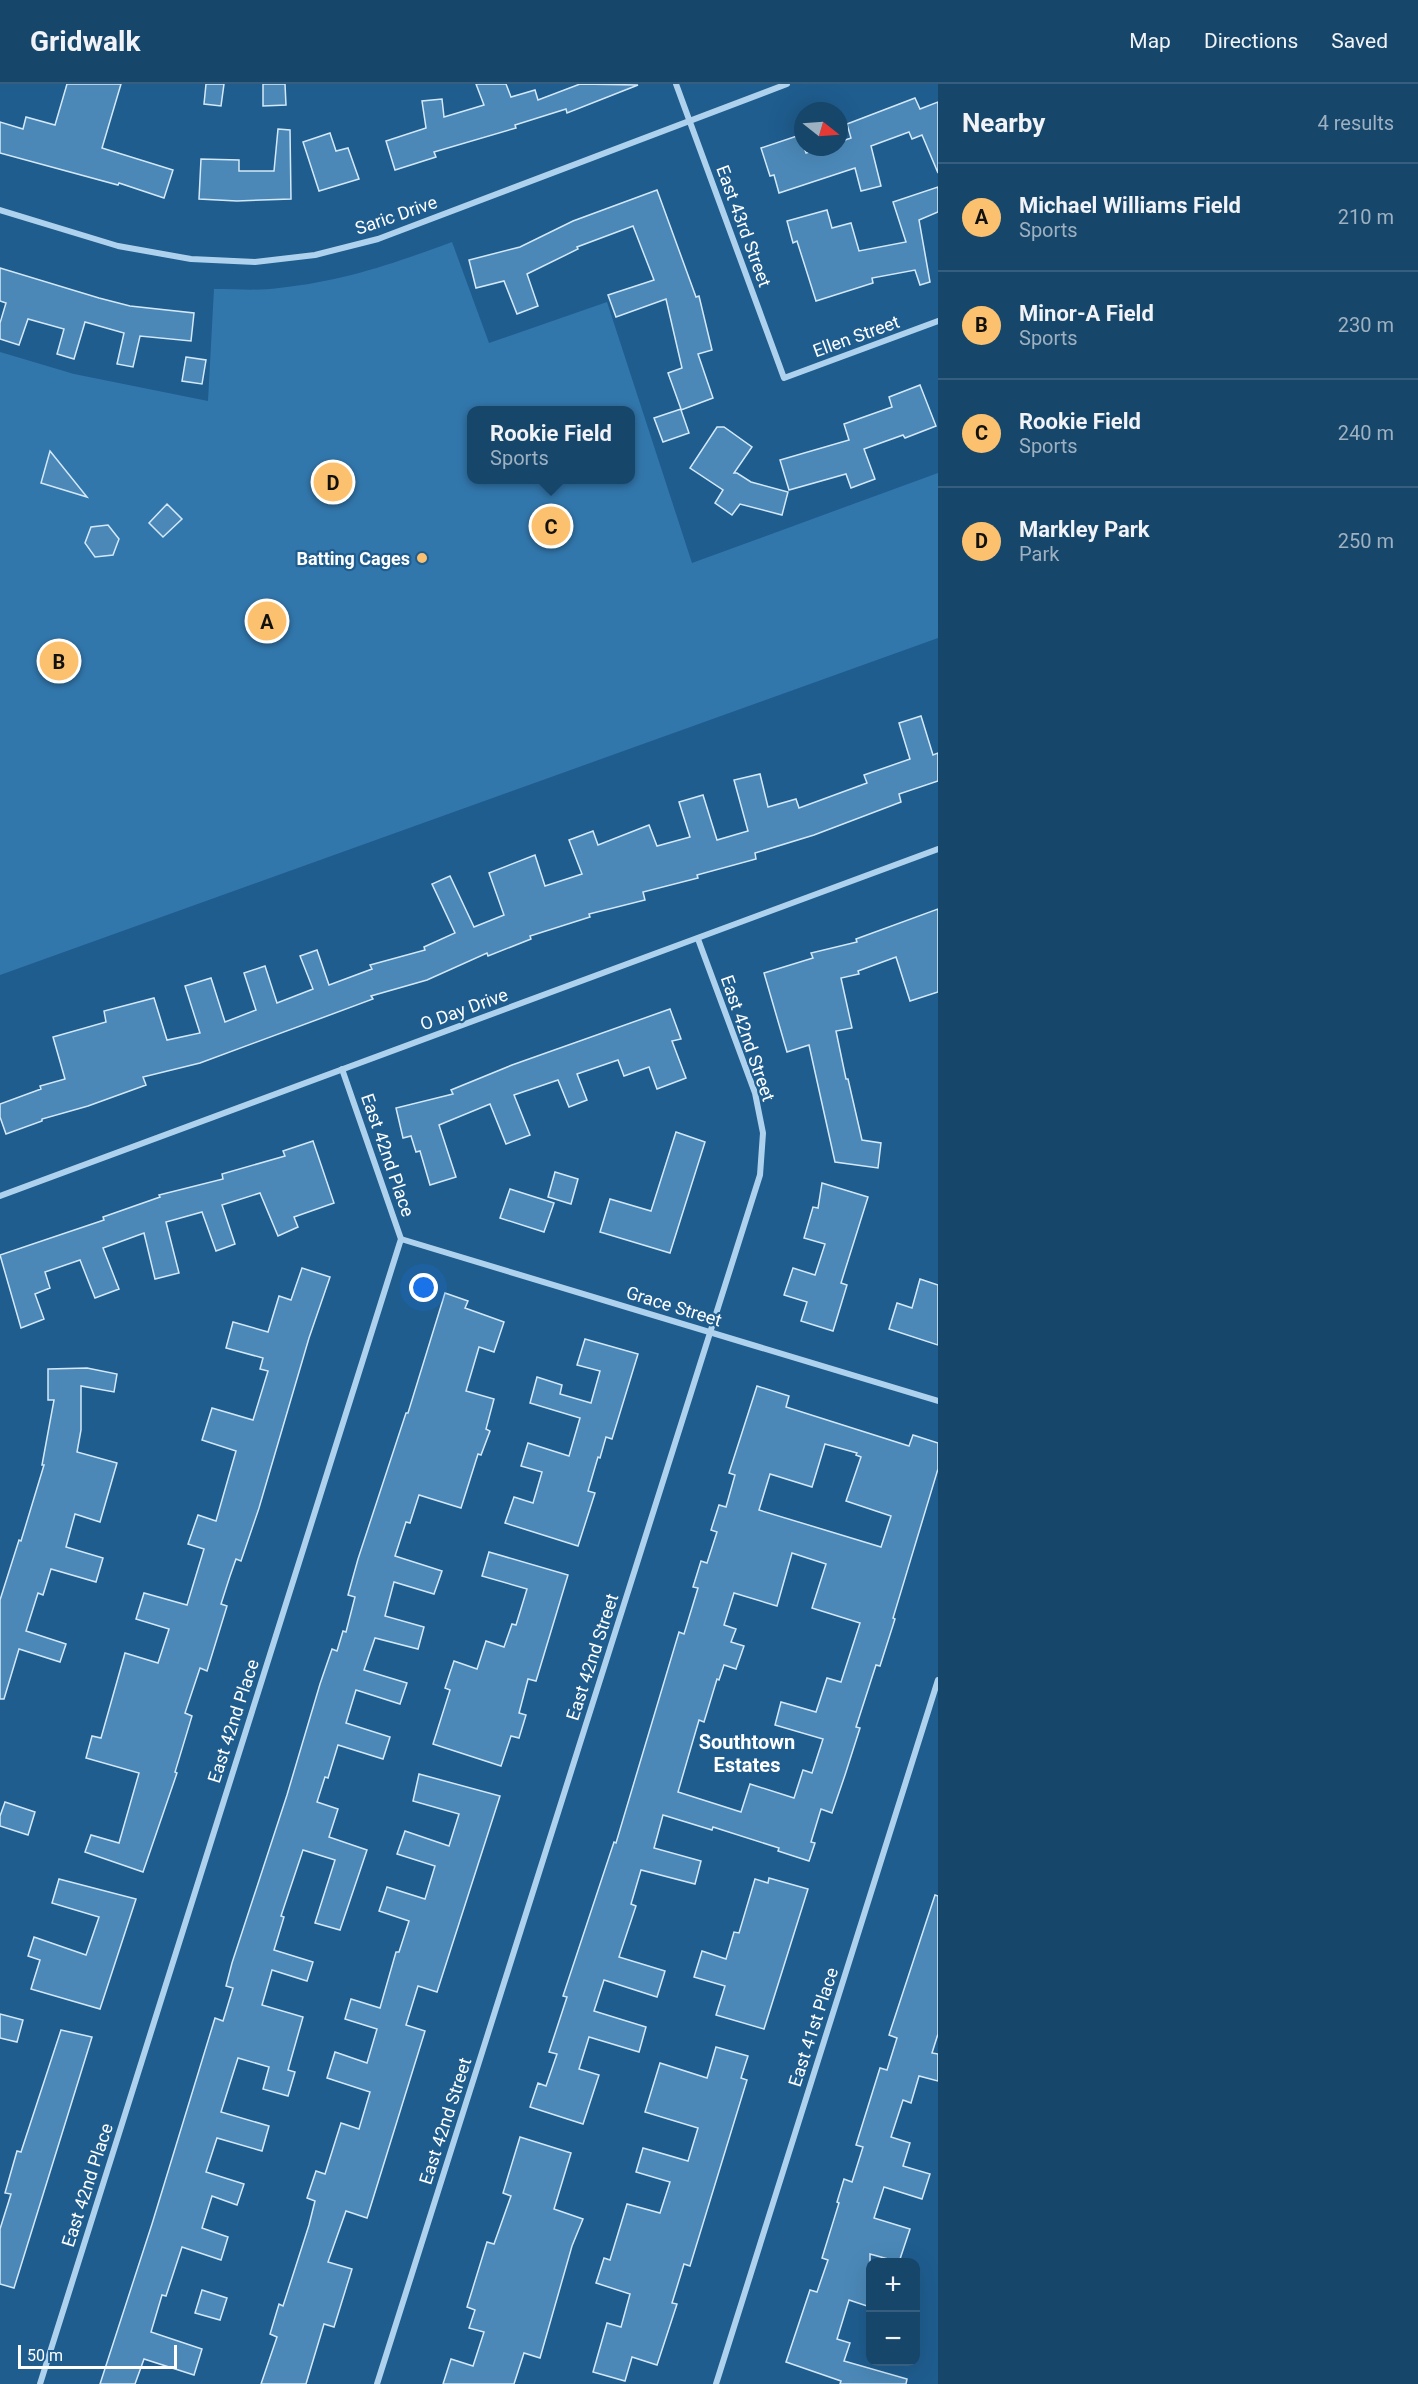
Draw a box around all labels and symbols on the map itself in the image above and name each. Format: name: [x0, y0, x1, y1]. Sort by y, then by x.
north arrow: [794, 102, 848, 156]
street label: East 43rd Street: [712, 162, 776, 290]
street label: Saric Drive: [352, 191, 440, 239]
street label: Ellen Street: [810, 311, 902, 361]
pin: D: [314, 460, 352, 504]
pin: C: [532, 504, 570, 548]
place label: Batting Cages: [296, 548, 410, 569]
marker: Batting Cages: [415, 551, 429, 565]
pin: A: [248, 598, 286, 644]
pin: B: [40, 638, 78, 684]
street label: East 42nd Street: [717, 972, 779, 1104]
street label: O Day Drive: [417, 983, 511, 1035]
street label: East 42nd Place: [357, 1091, 419, 1219]
your location: [409, 1273, 438, 1302]
street label: Grace Street: [624, 1282, 724, 1331]
street label: East 42nd Street: [562, 1591, 622, 1723]
street label: East 42nd Place: [203, 1656, 263, 1786]
district label: Southtown Estates: [699, 1730, 795, 1777]
street label: East 41st Place: [784, 1965, 842, 2089]
street label: East 42nd Street: [415, 2055, 475, 2187]
street label: East 42nd Place: [57, 2120, 117, 2250]
scale bar: [18, 2342, 177, 2370]

